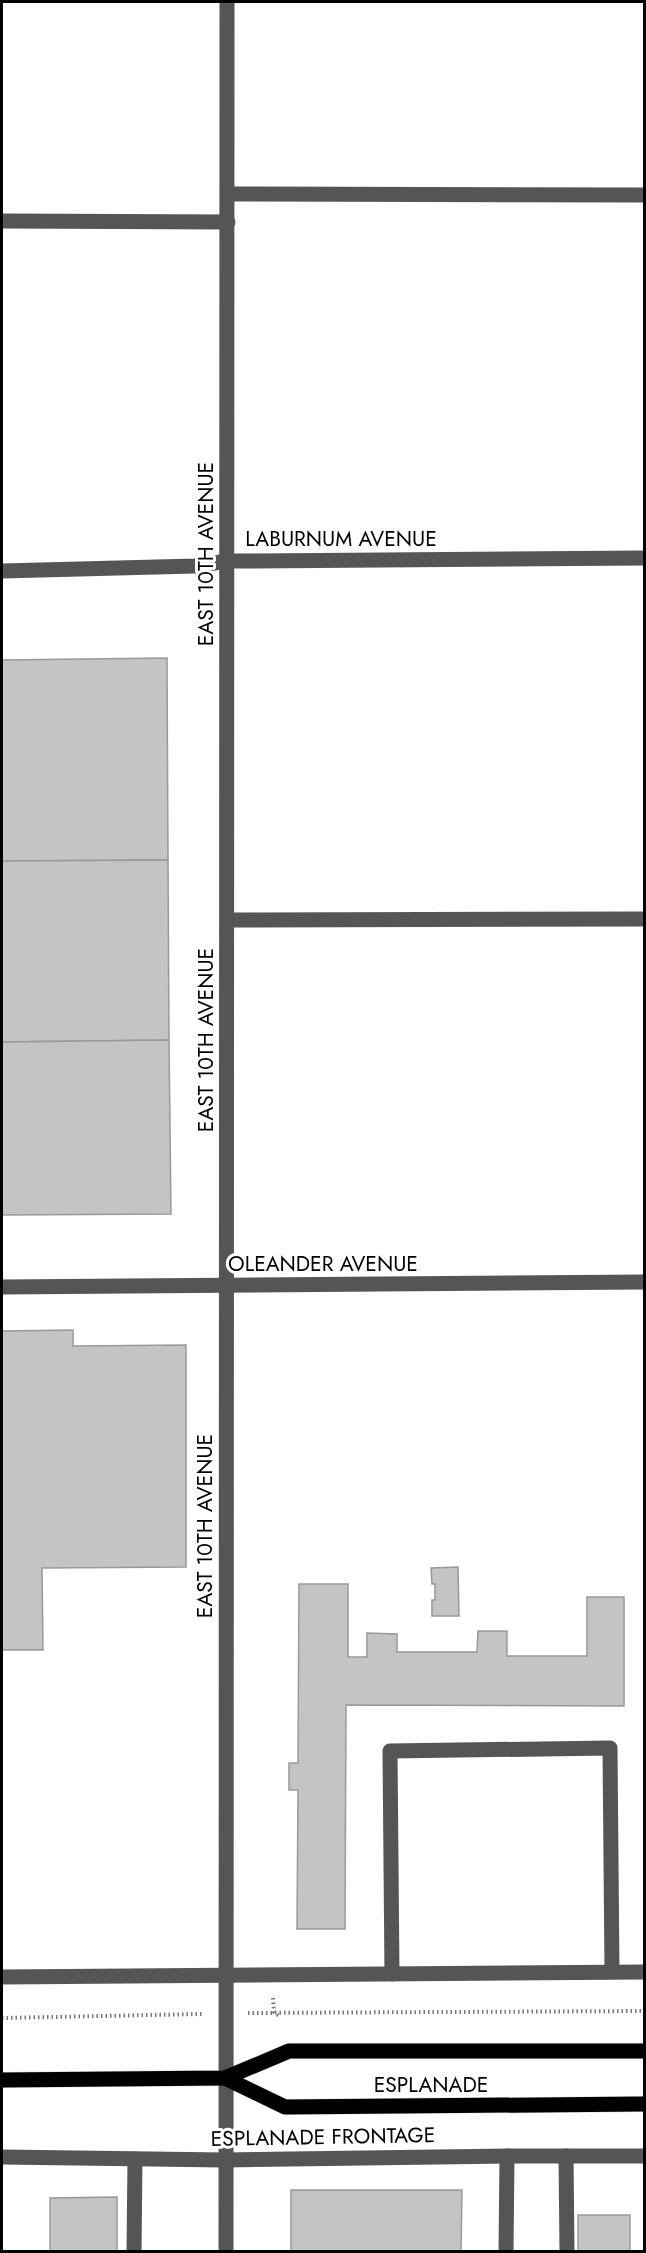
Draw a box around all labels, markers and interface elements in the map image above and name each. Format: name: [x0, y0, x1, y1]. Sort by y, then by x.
street label: EAST 10TH AVENUE: [191, 462, 221, 646]
street label: LABURNUM AVENUE: [245, 524, 437, 554]
street label: EAST 10TH AVENUE: [191, 948, 221, 1132]
street label: OLEANDER AVENUE: [228, 1249, 418, 1279]
street label: EAST 10TH AVENUE: [190, 1434, 220, 1618]
street label: ESPLANADE: [374, 2070, 488, 2100]
street label: ESPLANADE FRONTAGE: [210, 2120, 436, 2154]

